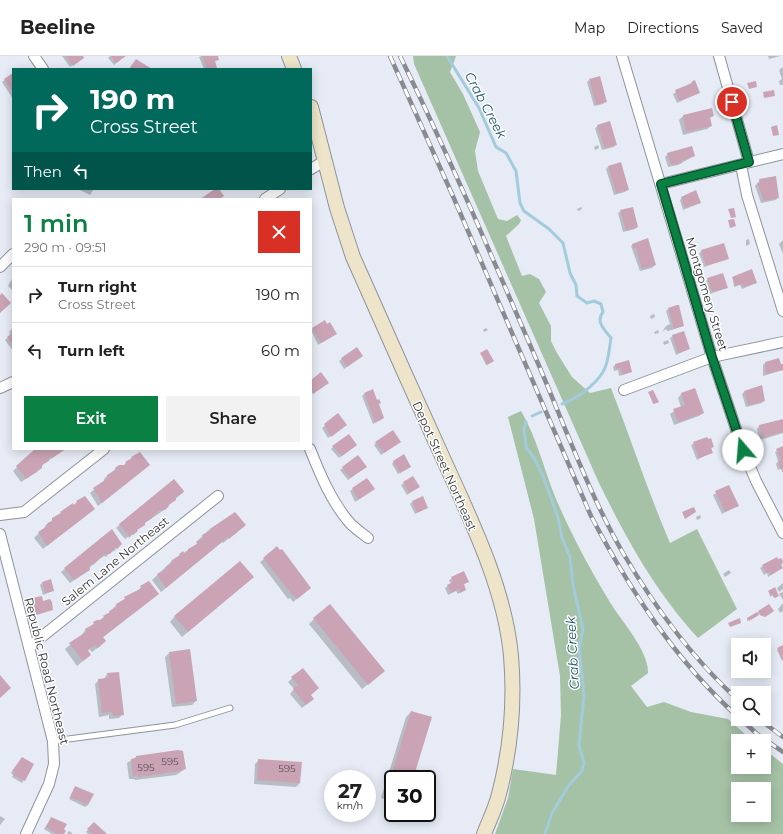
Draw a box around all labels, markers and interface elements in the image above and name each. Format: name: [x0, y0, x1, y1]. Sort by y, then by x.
text: Beeline: [20, 16, 95, 39]
text: Map: [574, 19, 605, 37]
text: Directions: [627, 19, 699, 37]
text: Saved: [721, 19, 763, 37]
water label: Crab Creek: [462, 69, 511, 142]
text: 190 m: [90, 82, 175, 116]
icon: right: [24, 84, 76, 136]
pin: [715, 85, 749, 119]
icon: arrive: [721, 91, 743, 113]
text: Cross Street: [90, 116, 198, 138]
icon: left: [70, 160, 92, 182]
text: Then: [24, 162, 62, 181]
text: 1 min: [24, 209, 88, 238]
button: close: [258, 211, 300, 253]
street label: Montgomery Street: [683, 235, 731, 353]
text: 290 m · 09:51: [24, 239, 107, 255]
text: Turn right: [58, 277, 137, 296]
icon: right: [24, 284, 46, 306]
text: 190 m: [256, 285, 300, 304]
text: Cross Street: [58, 296, 136, 312]
icon: left: [24, 340, 46, 362]
text: Turn left: [58, 341, 125, 360]
text: 60 m: [261, 341, 300, 360]
button: Exit: [24, 396, 158, 442]
button: Share: [166, 396, 300, 442]
street label: Depot Street Northeast: [410, 399, 480, 533]
position arrow: [722, 429, 764, 471]
street label: Salem Lane Northeast: [58, 513, 172, 609]
street label: Republic Road Northeast: [21, 596, 73, 746]
water label: Crab Creek: [562, 615, 582, 690]
map controls: [731, 638, 771, 822]
button: sound: [731, 638, 771, 678]
button: search: [731, 686, 771, 726]
button: +: [731, 734, 771, 774]
house number: 595: [161, 755, 179, 768]
house number: 595: [137, 761, 155, 774]
house number: 595: [278, 762, 296, 775]
speed limit sign: 30: [384, 770, 436, 822]
text: 27: [338, 779, 362, 803]
button: −: [731, 782, 771, 822]
text: km/h: [337, 799, 363, 812]

